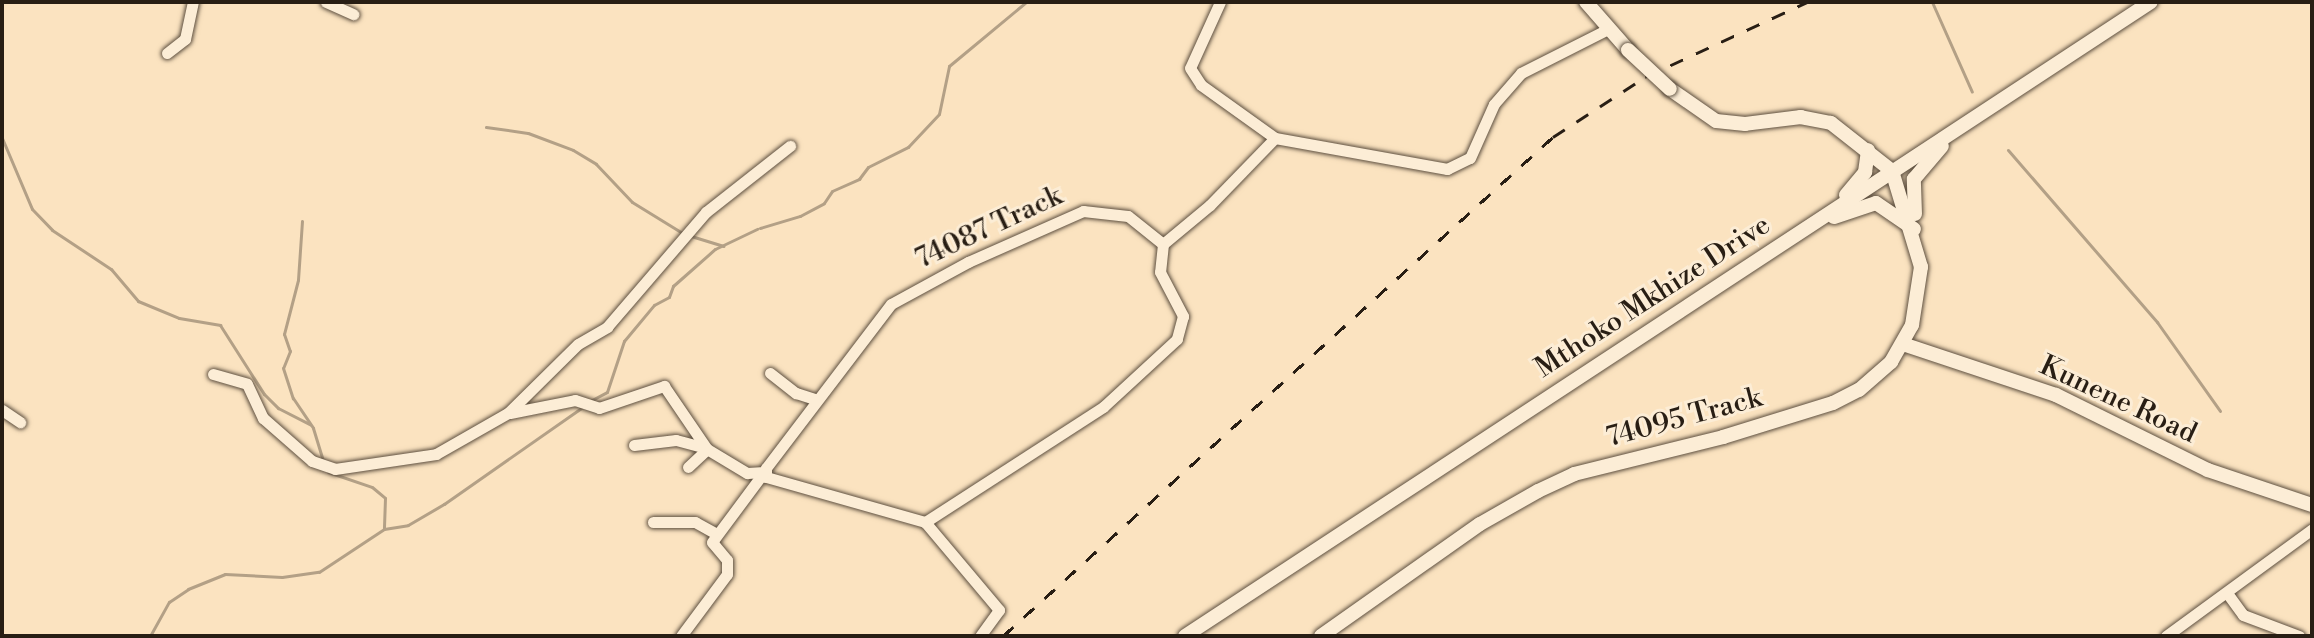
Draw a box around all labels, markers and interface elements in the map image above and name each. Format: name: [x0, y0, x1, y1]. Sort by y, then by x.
street label: 74087 Track: [910, 179, 1068, 277]
street label: Mthoko Mkhize Drive: [1529, 209, 1777, 385]
street label: Kunene Road: [2034, 349, 2202, 451]
street label: 74095 Track: [1603, 381, 1765, 455]

